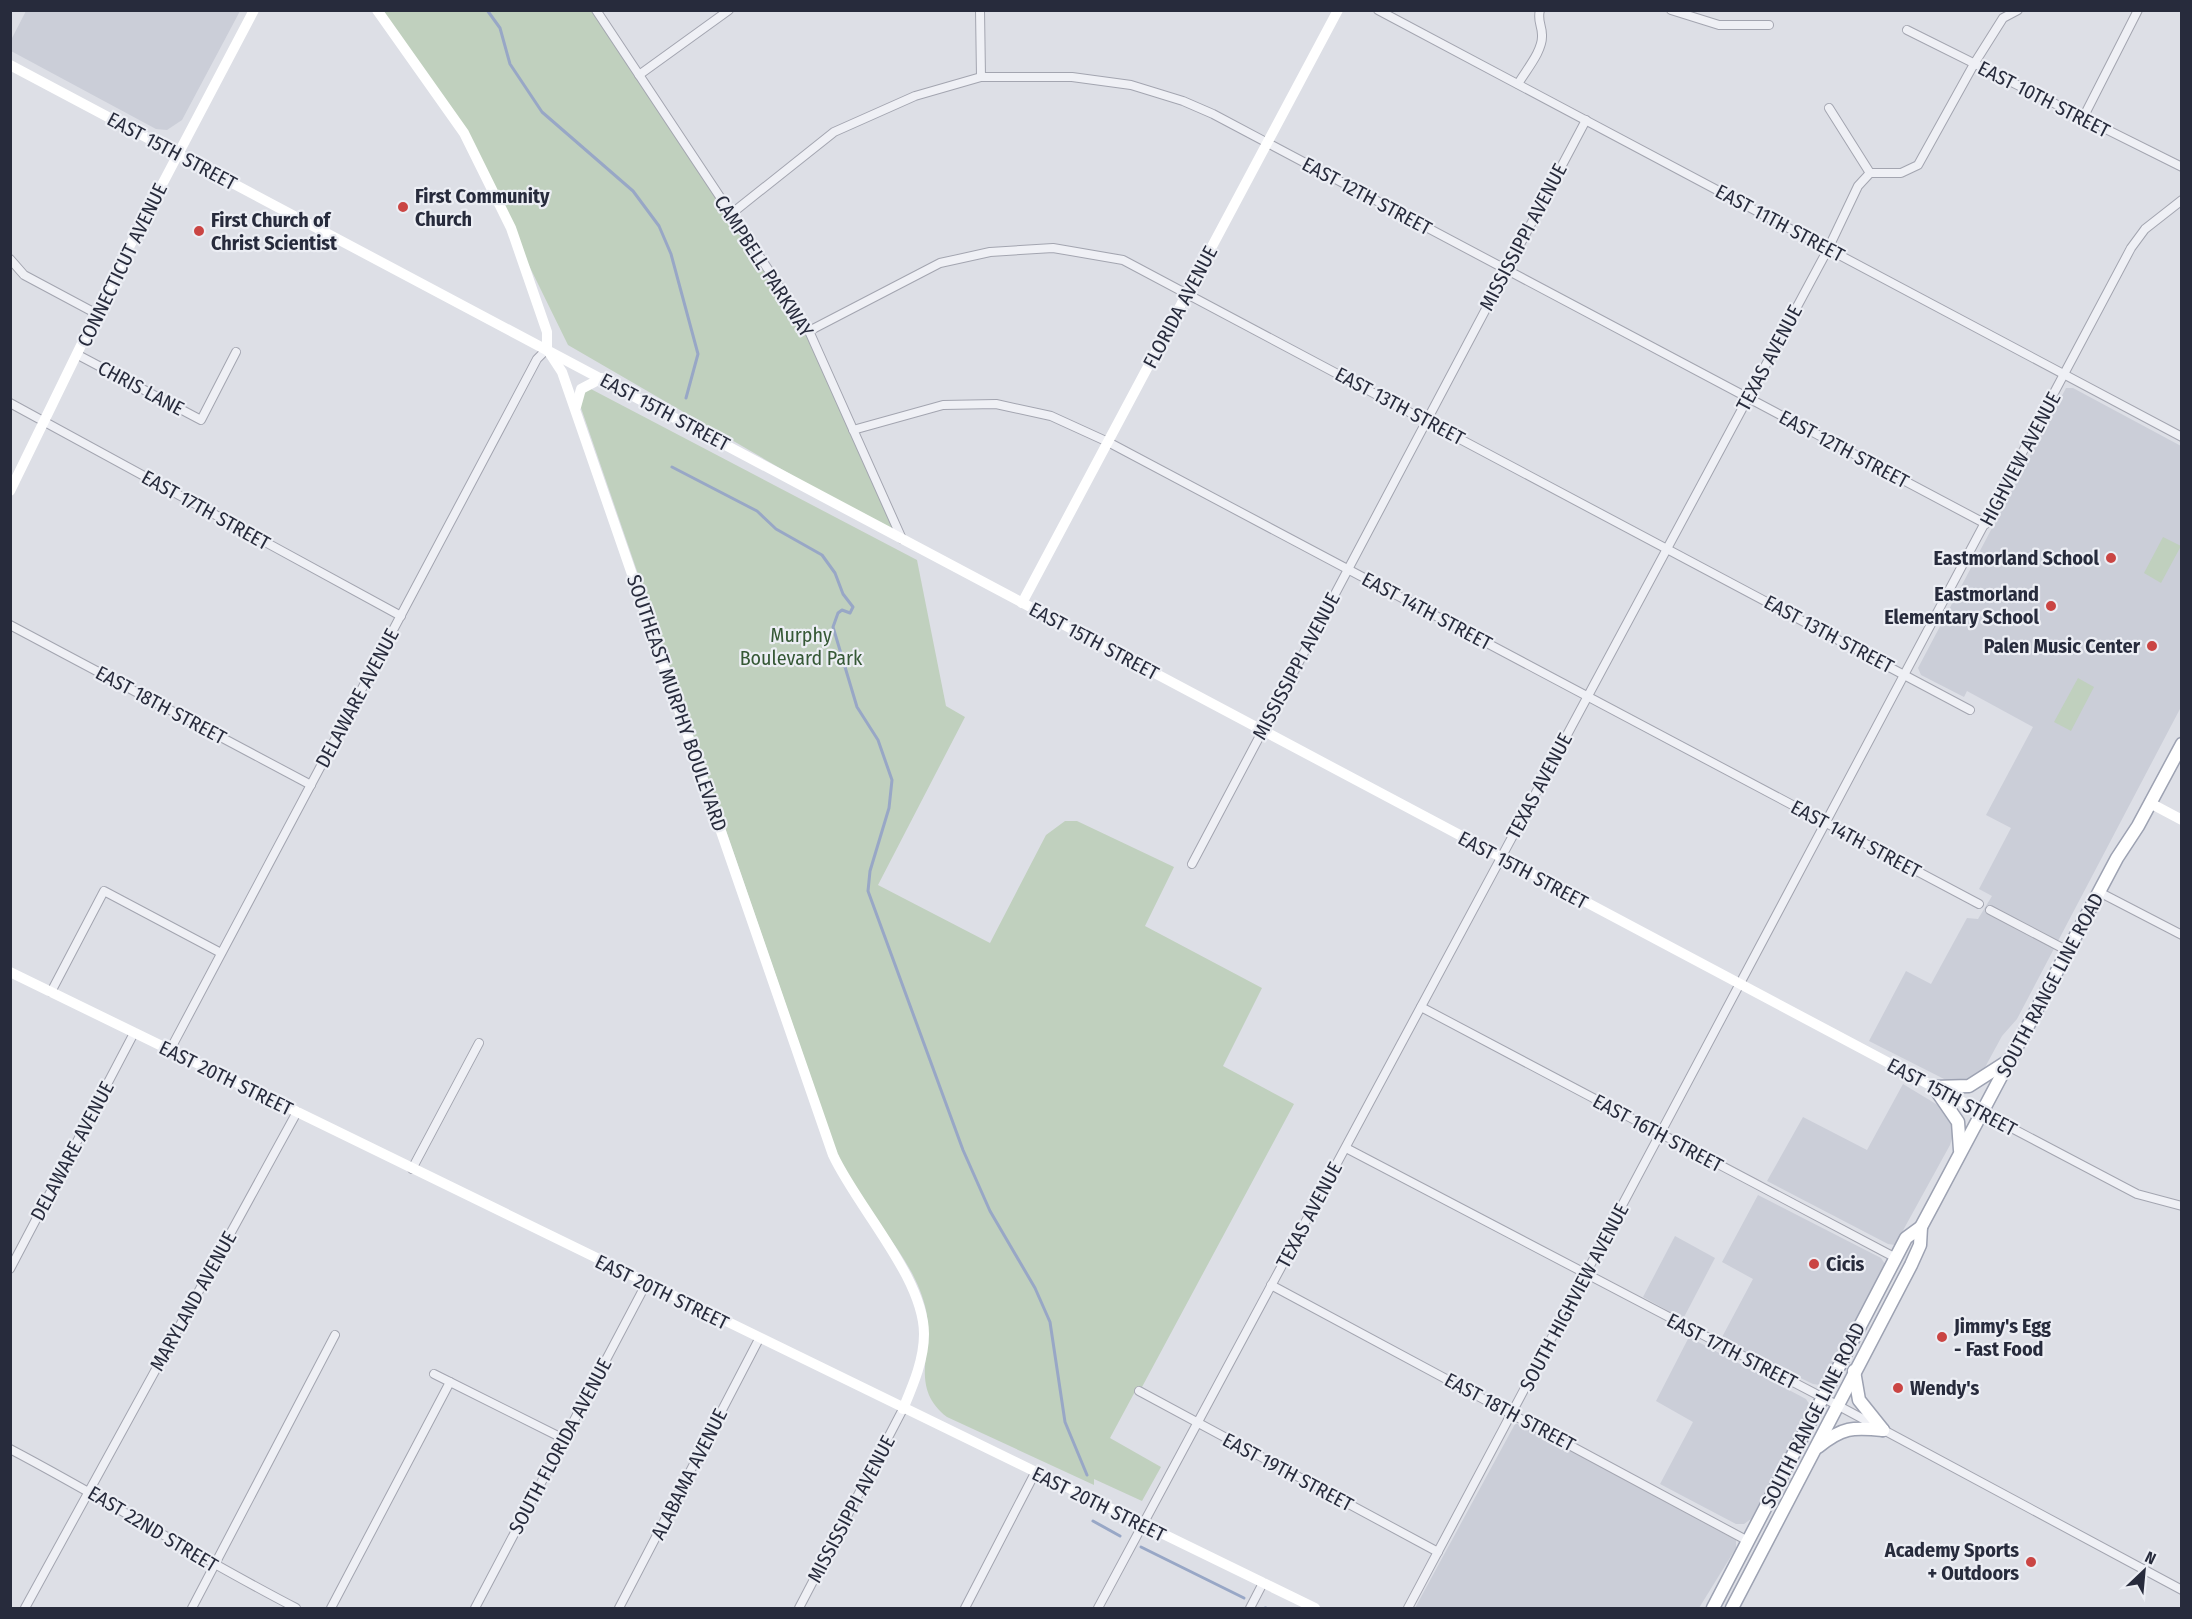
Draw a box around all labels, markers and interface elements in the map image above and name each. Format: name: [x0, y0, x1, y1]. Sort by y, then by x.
street label: EAST 10TH STREET: [1974, 55, 2115, 143]
street label: EAST 15TH STREET: [103, 107, 242, 196]
street label: EAST 12TH STREET: [1298, 152, 1437, 241]
street label: MISSISSIPPI AVENUE: [1474, 159, 1572, 315]
street label: CONNECTICUT AVENUE: [72, 179, 172, 351]
street label: EAST 11TH STREET: [1711, 179, 1849, 267]
place label: First Community Church: [415, 184, 550, 231]
street label: CAMPBELL PARKWAY: [709, 191, 819, 341]
marker: First Community Church: [396, 200, 410, 214]
place label: First Church of Christ Scientist: [211, 208, 338, 255]
marker: First Church of Christ Scientist: [192, 224, 206, 238]
street label: FLORIDA AVENUE: [1138, 242, 1222, 372]
street label: TEXAS AVENUE: [1731, 301, 1807, 415]
street label: CHRIS LANE: [94, 355, 188, 421]
street label: EAST 13TH STREET: [1331, 362, 1470, 451]
street label: EAST 15TH STREET: [596, 368, 735, 457]
street label: HIGHVIEW AVENUE: [1975, 388, 2065, 530]
street label: EAST 12TH STREET: [1775, 405, 1914, 494]
street label: EAST 17TH STREET: [138, 465, 275, 556]
place label: Eastmorland School: [1934, 546, 2100, 570]
marker: Eastmorland School: [2104, 551, 2118, 565]
street label: EAST 14TH STREET: [1358, 567, 1497, 656]
street label: SOUTHEAST MURPHY BOULEVARD: [622, 572, 732, 834]
place label: Eastmorland Elementary School: [1884, 582, 2040, 629]
street label: MISSISSIPPI AVENUE: [1247, 588, 1345, 744]
street label: EAST 13TH STREET: [1760, 590, 1899, 679]
street label: EAST 15TH STREET: [1025, 597, 1164, 686]
marker: Eastmorland Elementary School: [2044, 599, 2058, 613]
park label: Murphy Boulevard Park: [740, 623, 863, 670]
street label: DELAWARE AVENUE: [310, 624, 404, 772]
place label: Palen Music Center: [1984, 634, 2141, 658]
marker: Palen Music Center: [2145, 639, 2159, 653]
street label: EAST 18TH STREET: [92, 660, 231, 750]
street label: TEXAS AVENUE: [1501, 729, 1577, 843]
street label: EAST 14TH STREET: [1787, 795, 1926, 884]
street label: EAST 15TH STREET: [1454, 826, 1593, 915]
street label: SOUTH RANGE LINE ROAD: [1991, 889, 2109, 1081]
street label: EAST 20TH STREET: [155, 1035, 297, 1121]
street label: EAST 15TH STREET: [1883, 1053, 2022, 1142]
street label: DELAWARE AVENUE: [25, 1077, 119, 1225]
street label: EAST 16TH STREET: [1589, 1089, 1728, 1178]
street label: TEXAS AVENUE: [1271, 1158, 1347, 1272]
street label: SOUTH HIGHVIEW AVENUE: [1514, 1199, 1634, 1395]
street label: MARYLAND AVENUE: [145, 1227, 241, 1375]
street label: EAST 20TH STREET: [591, 1249, 733, 1335]
place label: Cicis: [1826, 1252, 1865, 1276]
marker: Cicis: [1807, 1257, 1821, 1271]
street label: EAST 17TH STREET: [1663, 1308, 1802, 1394]
place label: Jimmy's Egg - Fast Food: [1953, 1314, 2051, 1361]
street label: SOUTH RANGE LINE ROAD: [1756, 1318, 1870, 1512]
marker: Jimmy's Egg - Fast Food: [1935, 1330, 1949, 1344]
street label: SOUTH FLORIDA AVENUE: [504, 1354, 616, 1538]
street label: EAST 18TH STREET: [1441, 1367, 1580, 1457]
place label: Wendy's: [1910, 1376, 1980, 1400]
marker: Wendy's: [1891, 1381, 1905, 1395]
street label: ALABAMA AVENUE: [646, 1404, 732, 1544]
street label: EAST 19TH STREET: [1219, 1428, 1358, 1517]
street label: MISSISSIPPI AVENUE: [802, 1431, 900, 1587]
street label: EAST 20TH STREET: [1028, 1461, 1170, 1547]
street label: EAST 22ND STREET: [84, 1481, 223, 1578]
place label: Academy Sports + Outdoors: [1884, 1538, 2019, 1585]
north arrow: [2114, 1541, 2174, 1601]
text: N: [2142, 1547, 2159, 1569]
marker: Academy Sports + Outdoors: [2024, 1555, 2038, 1569]

